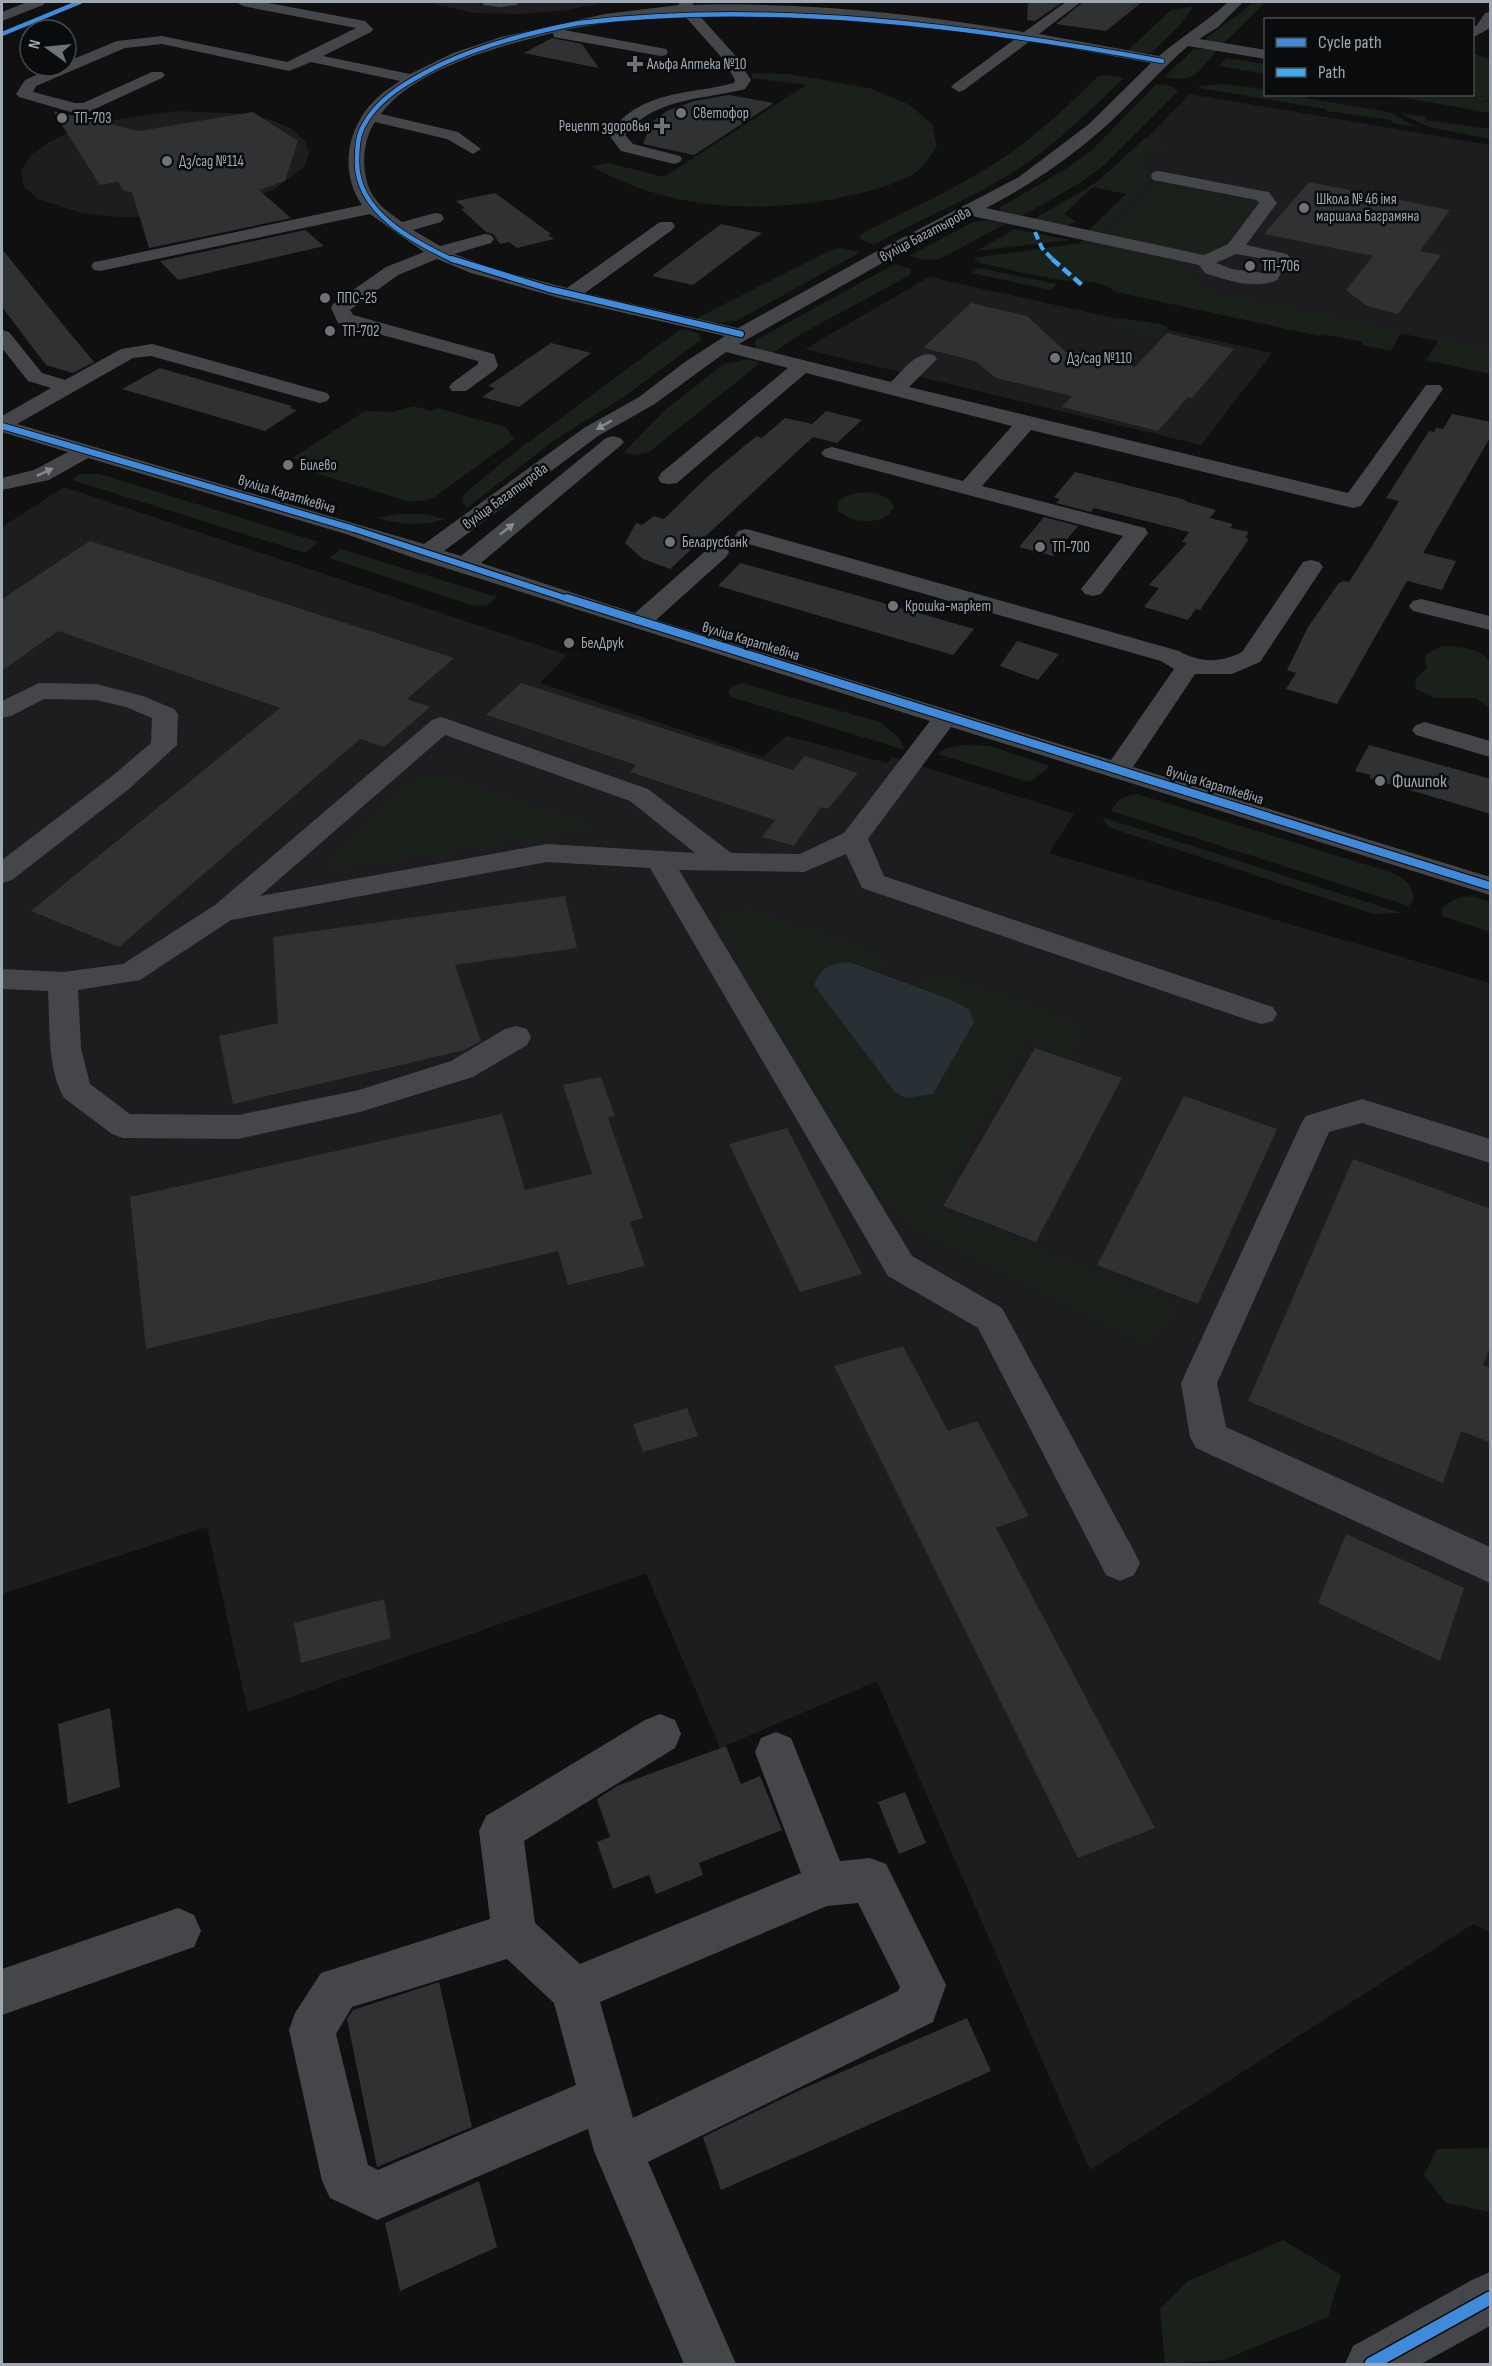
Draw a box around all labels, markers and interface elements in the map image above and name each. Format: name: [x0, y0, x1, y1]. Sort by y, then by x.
north arrow: [18, 18, 78, 78]
legend: [1264, 18, 1474, 96]
text: Cycle path: [1318, 32, 1382, 53]
text: N: [25, 38, 45, 51]
place label: Альфа Аптека №10: [646, 55, 746, 74]
marker: Альфа Аптека №10: [628, 57, 642, 71]
text: Path: [1318, 62, 1346, 83]
place label: Светофор: [693, 104, 749, 123]
marker: Светофор: [674, 106, 688, 120]
place label: ТП-703: [74, 109, 112, 128]
marker: ТП-703: [55, 111, 69, 125]
place label: Рецепт здоровья: [559, 117, 650, 136]
marker: Рецепт здоровья: [655, 119, 669, 133]
place label: Дз/сад №114: [179, 152, 244, 171]
marker: Дз/сад №114: [160, 154, 174, 168]
place label: Школа № 46 імя маршала Баграмяна: [1316, 190, 1419, 226]
marker: Школа № 46 імя маршала Баграмяна: [1297, 201, 1311, 215]
street label: вуліца Багатырова: [876, 202, 974, 266]
place label: ТП-706: [1262, 257, 1300, 276]
marker: ТП-706: [1243, 259, 1257, 273]
place label: ППС-25: [337, 289, 377, 308]
marker: ППС-25: [318, 291, 332, 305]
place label: ТП-702: [342, 322, 379, 341]
marker: ТП-702: [323, 324, 337, 338]
place label: Дз/сад №110: [1067, 349, 1132, 368]
marker: Дз/сад №110: [1048, 351, 1062, 365]
one-way arrow: [595, 420, 612, 430]
place label: Билево: [300, 456, 337, 475]
marker: Билево: [281, 458, 295, 472]
street label: вуліца Багатырова: [459, 459, 552, 534]
one-way arrow: [37, 467, 55, 477]
street label: вуліца Караткевіча: [236, 471, 338, 518]
one-way arrow: [500, 523, 515, 535]
place label: Беларусбанк: [682, 533, 748, 552]
marker: Беларусбанк: [663, 535, 677, 549]
place label: ТП-700: [1052, 538, 1090, 557]
marker: ТП-700: [1033, 540, 1047, 554]
place label: Крошка-маркет: [905, 597, 991, 616]
marker: Крошка-маркет: [886, 599, 900, 613]
street label: вуліца Караткевіча: [700, 618, 802, 665]
place label: БелДрук: [581, 634, 624, 653]
marker: БелДрук: [562, 636, 576, 650]
street label: вуліца Караткевіча: [1164, 762, 1266, 809]
place label: Филипок: [1392, 771, 1447, 792]
marker: Филипок: [1373, 774, 1387, 788]

